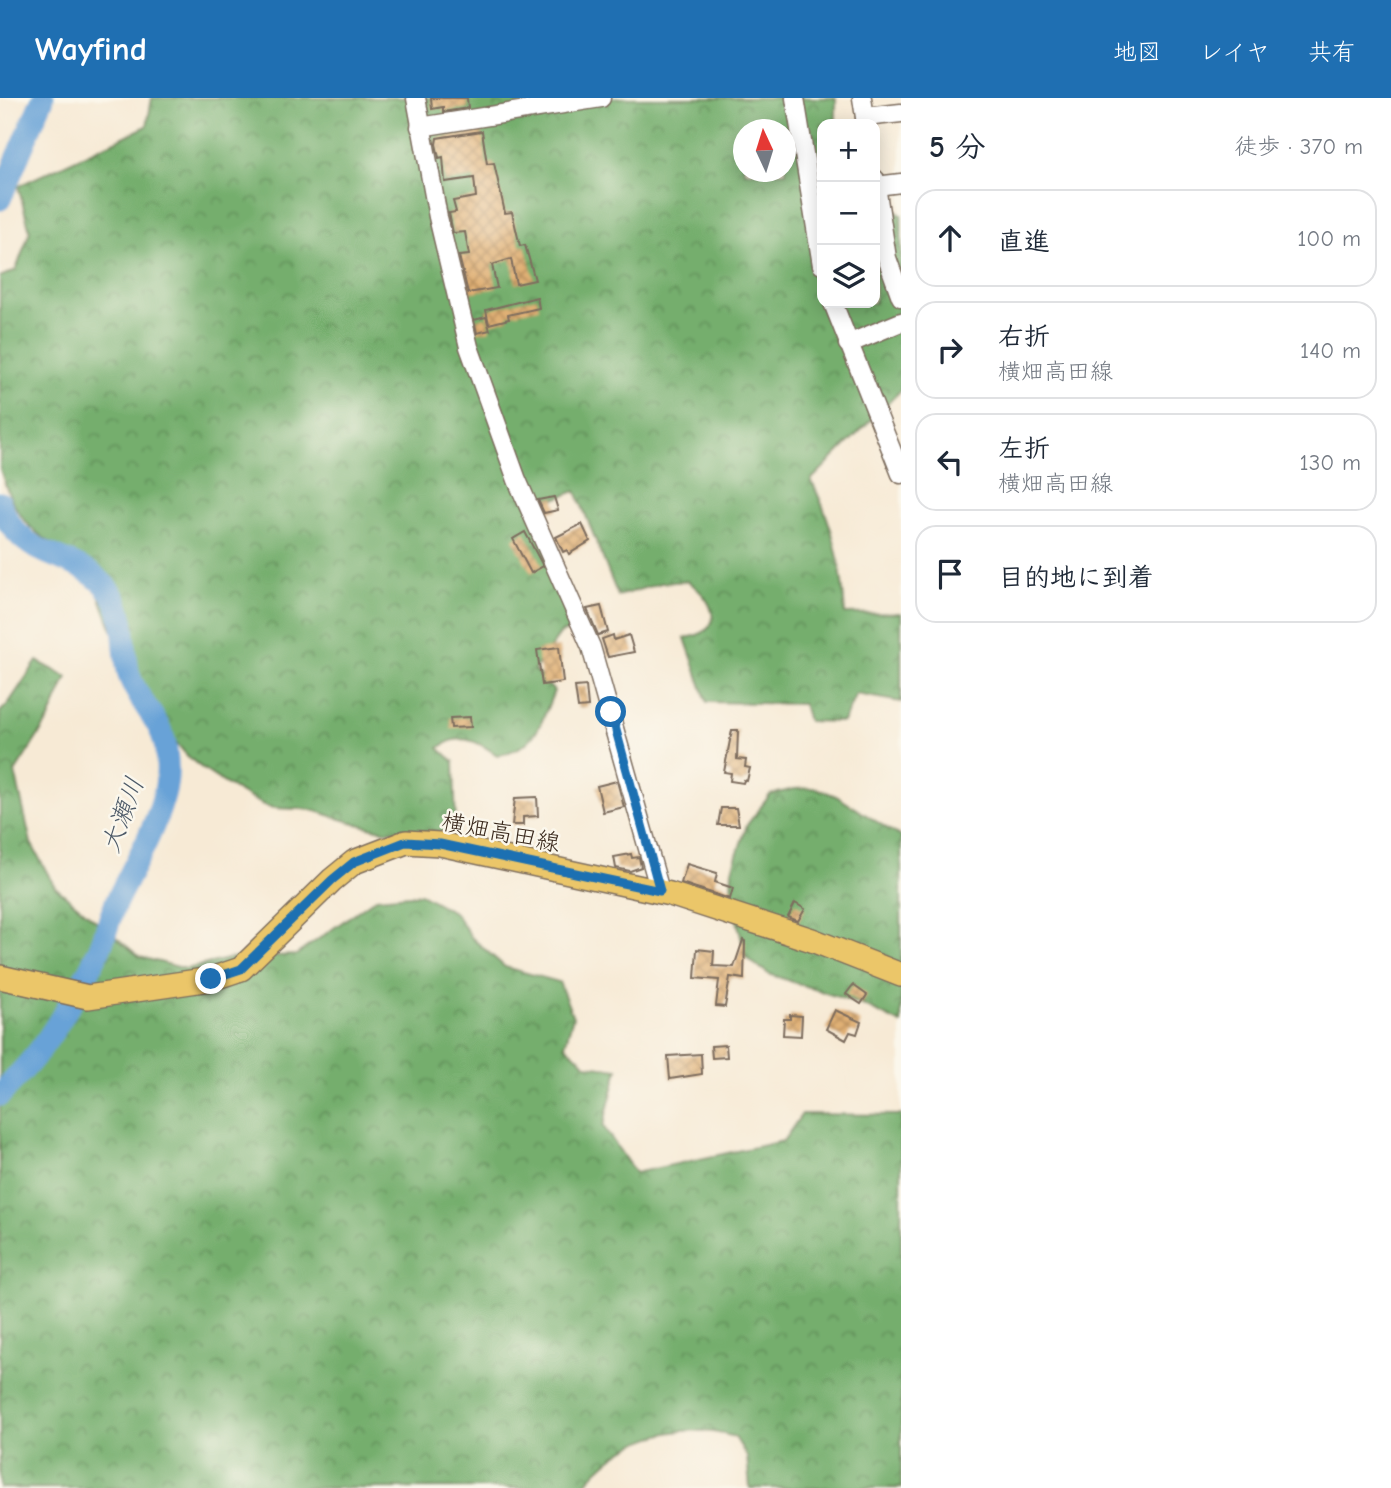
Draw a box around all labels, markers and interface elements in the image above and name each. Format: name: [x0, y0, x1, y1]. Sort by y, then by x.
text: Wayfind: [35, 30, 147, 68]
text: 地図: [1113, 38, 1161, 66]
text: レイヤ: [1199, 38, 1270, 66]
text: 共有: [1308, 38, 1356, 66]
north arrow: [733, 119, 796, 182]
map controls: [817, 119, 880, 308]
button: +: [817, 119, 880, 182]
text: 5 分: [929, 130, 986, 165]
text: 徒歩 · 370 m: [1234, 133, 1363, 160]
button: −: [817, 182, 880, 245]
icon: ahead: [931, 219, 969, 257]
text: 100 m: [1297, 225, 1361, 252]
text: 直進: [998, 227, 1050, 257]
button: layers: [817, 245, 880, 308]
text: 右折: [998, 322, 1050, 352]
icon: right: [931, 331, 969, 369]
text: 140 m: [1300, 337, 1361, 364]
text: 横畑高田線: [998, 358, 1113, 385]
text: 左折: [998, 434, 1050, 464]
icon: left: [931, 443, 969, 481]
text: 130 m: [1300, 449, 1361, 476]
text: 横畑高田線: [998, 470, 1113, 497]
icon: arrive: [931, 555, 969, 593]
text: 目的地に到着: [998, 563, 1154, 593]
route start: [595, 696, 626, 727]
water label: 大瀬川: [96, 773, 150, 857]
street label: 横畑高田線: [439, 807, 563, 857]
route end: [195, 963, 226, 994]

